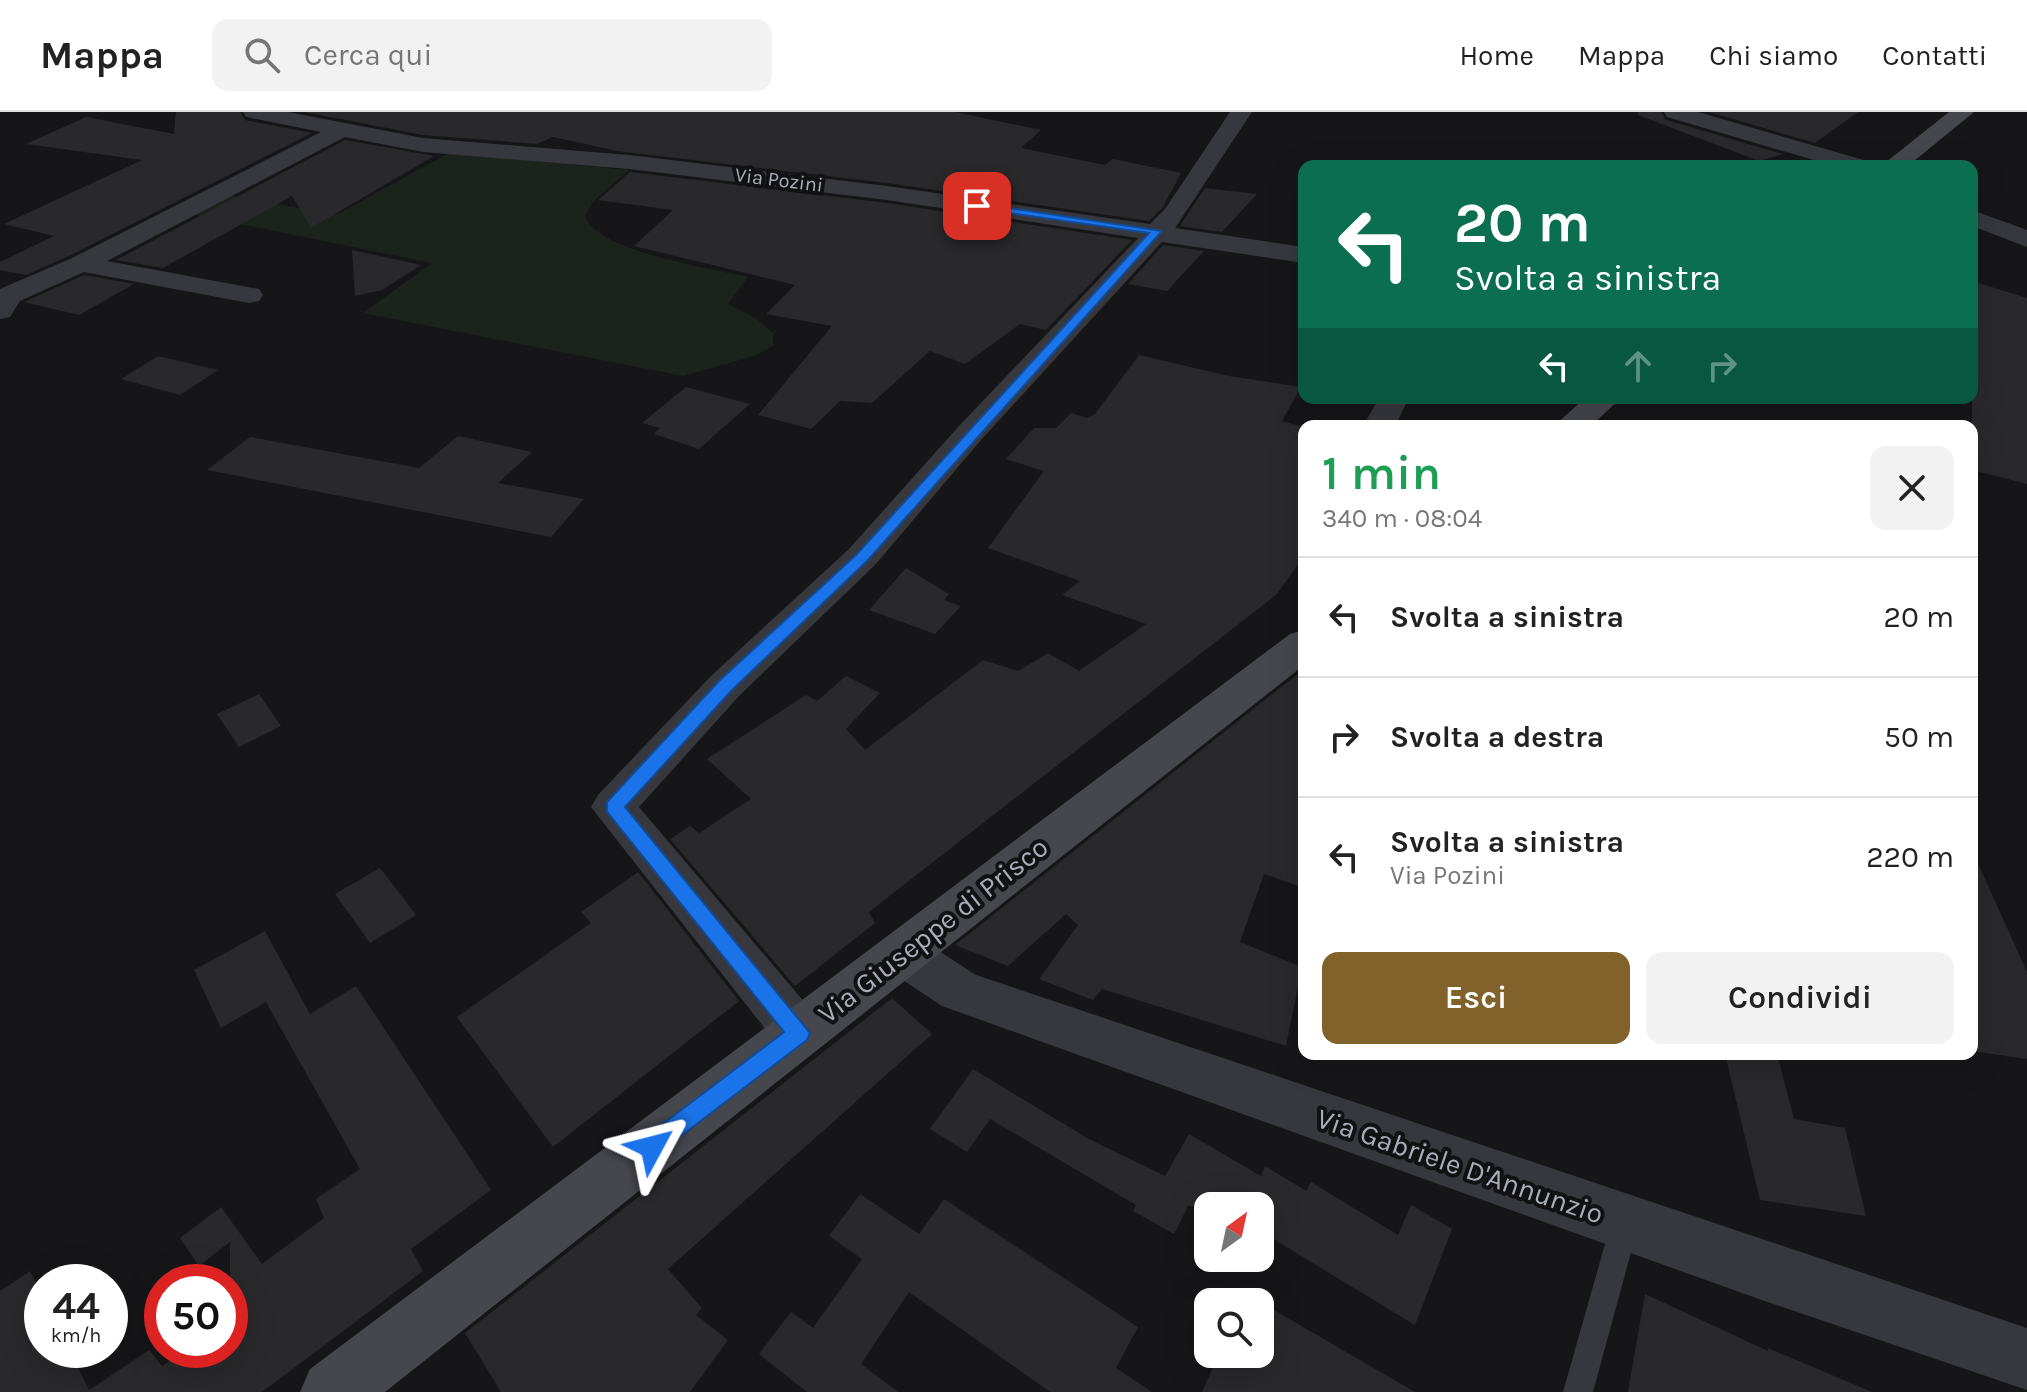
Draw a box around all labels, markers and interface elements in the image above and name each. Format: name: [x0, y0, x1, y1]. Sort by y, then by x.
search box: [212, 19, 772, 91]
text: Mappa: [40, 33, 164, 78]
icon: search: [240, 33, 284, 77]
text: Cerca qui: [304, 37, 432, 73]
text: Home: [1459, 39, 1534, 72]
text: Mappa: [1578, 39, 1665, 72]
text: Chi siamo: [1709, 39, 1838, 72]
text: Contatti: [1882, 39, 1987, 72]
street label: Via Pozini: [734, 163, 824, 197]
pin: [943, 172, 1011, 240]
icon: arrive: [955, 184, 999, 228]
text: 20 m: [1454, 190, 1591, 255]
icon: left: [1322, 192, 1426, 296]
text: Svolta a sinistra: [1454, 257, 1721, 299]
icon: left: [1532, 344, 1576, 388]
icon: ahead: [1616, 344, 1660, 388]
icon: right: [1700, 344, 1744, 388]
text: 1 min: [1322, 445, 1441, 501]
button: close: [1870, 446, 1954, 530]
text: 340 m · 08:04: [1322, 503, 1482, 534]
icon: left: [1322, 595, 1366, 639]
text: Svolta a sinistra: [1390, 599, 1624, 635]
text: 20 m: [1884, 599, 1954, 635]
icon: right: [1322, 715, 1366, 759]
text: Svolta a destra: [1390, 719, 1604, 755]
text: 50 m: [1884, 719, 1954, 755]
text: Svolta a sinistra: [1390, 824, 1624, 860]
street label: Via Giuseppe di Prisco: [812, 830, 1054, 1030]
icon: left: [1322, 835, 1366, 879]
text: 220 m: [1866, 839, 1954, 875]
text: Via Pozini: [1390, 860, 1505, 891]
button: Esci: [1322, 952, 1630, 1044]
button: Condividi: [1646, 952, 1954, 1044]
street label: Via Gabriele D'Annunzio: [1312, 1101, 1608, 1231]
position arrow: [610, 1105, 694, 1189]
north arrow: [1194, 1192, 1274, 1272]
map controls: [1194, 1192, 1274, 1368]
speed limit sign: 50: [144, 1264, 248, 1368]
text: 44: [52, 1282, 100, 1329]
button: search: [1194, 1288, 1274, 1368]
text: km/h: [51, 1324, 101, 1347]

